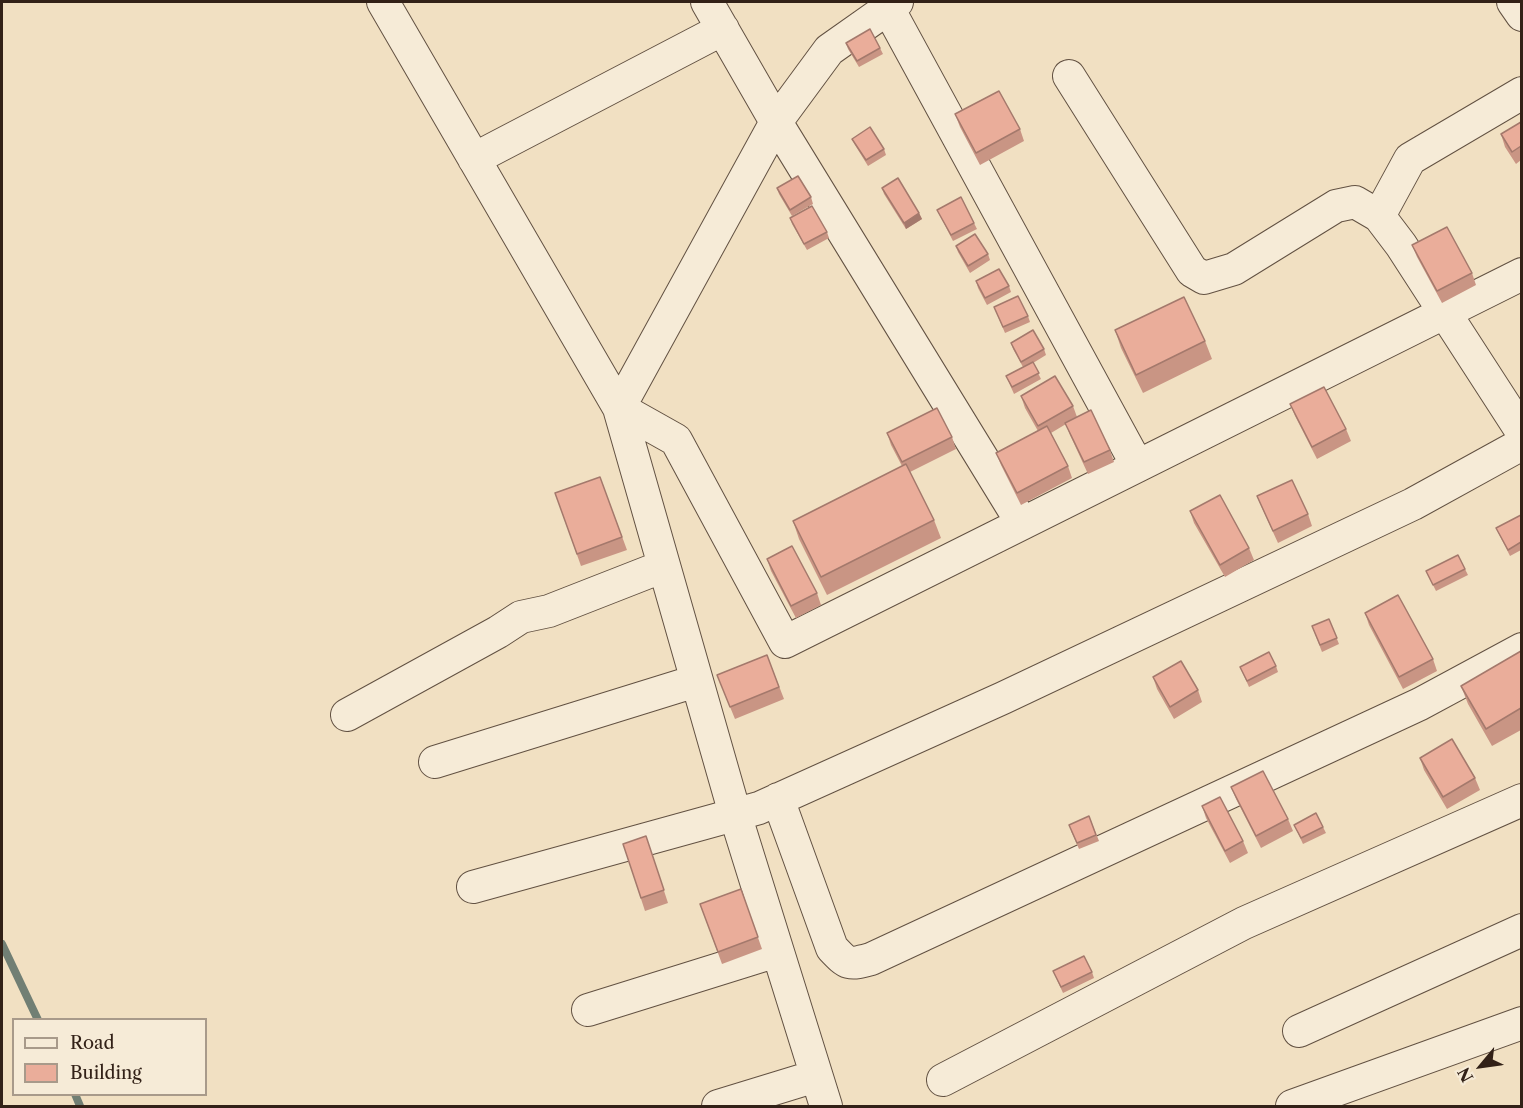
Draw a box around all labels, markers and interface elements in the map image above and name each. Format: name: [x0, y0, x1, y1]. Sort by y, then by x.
legend: [12, 1018, 207, 1096]
text: Road: [70, 1032, 115, 1054]
north arrow: [1451, 1036, 1511, 1096]
text: Building: [70, 1062, 142, 1084]
text: N: [1453, 1064, 1477, 1086]

